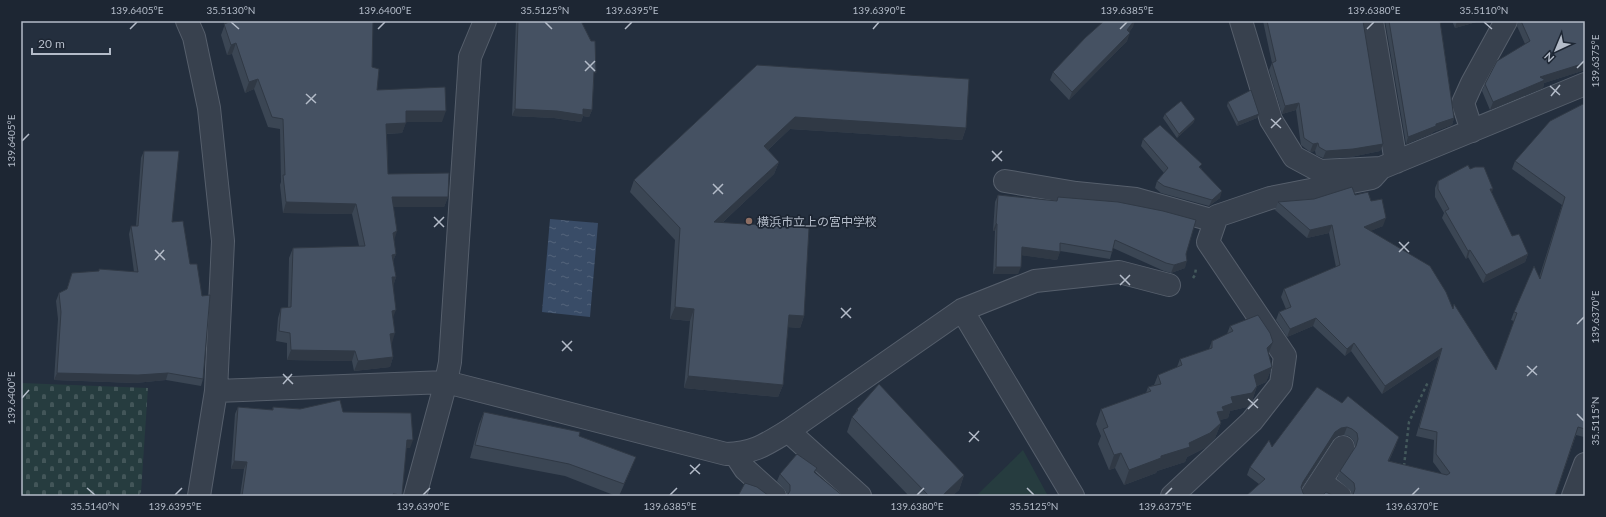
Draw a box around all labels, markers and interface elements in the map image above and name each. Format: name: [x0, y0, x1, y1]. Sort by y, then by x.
text: 139.6405°E: [111, 4, 164, 16]
text: 35.5130°N: [207, 4, 255, 16]
text: 139.6400°E: [359, 4, 412, 16]
text: 35.5125°N: [521, 4, 569, 16]
text: 139.6395°E: [606, 4, 659, 16]
text: 139.6390°E: [853, 4, 906, 16]
text: 139.6385°E: [1101, 4, 1154, 16]
text: 139.6380°E: [1348, 4, 1401, 16]
text: 35.5110°N: [1460, 4, 1508, 16]
scale bar: [32, 30, 110, 56]
north arrow: [1536, 30, 1576, 70]
text: 139.6375°E: [1589, 34, 1601, 87]
text: 20 m: [38, 36, 65, 51]
text: N: [1541, 50, 1556, 65]
text: 139.6405°E: [5, 114, 17, 167]
place label: 横浜市立上の宮中学校: [757, 214, 877, 229]
marker: 横浜市立上の宮中学校: [744, 216, 754, 226]
text: 139.6370°E: [1589, 290, 1601, 343]
text: 139.6400°E: [5, 371, 17, 424]
text: 35.5115°N: [1589, 397, 1601, 445]
text: 35.5140°N: [71, 500, 119, 512]
text: 139.6395°E: [149, 500, 202, 512]
text: 139.6390°E: [397, 500, 450, 512]
text: 139.6385°E: [644, 500, 697, 512]
text: 139.6380°E: [891, 500, 944, 512]
text: 35.5125°N: [1010, 500, 1058, 512]
text: 139.6375°E: [1139, 500, 1192, 512]
text: 139.6370°E: [1386, 500, 1439, 512]

